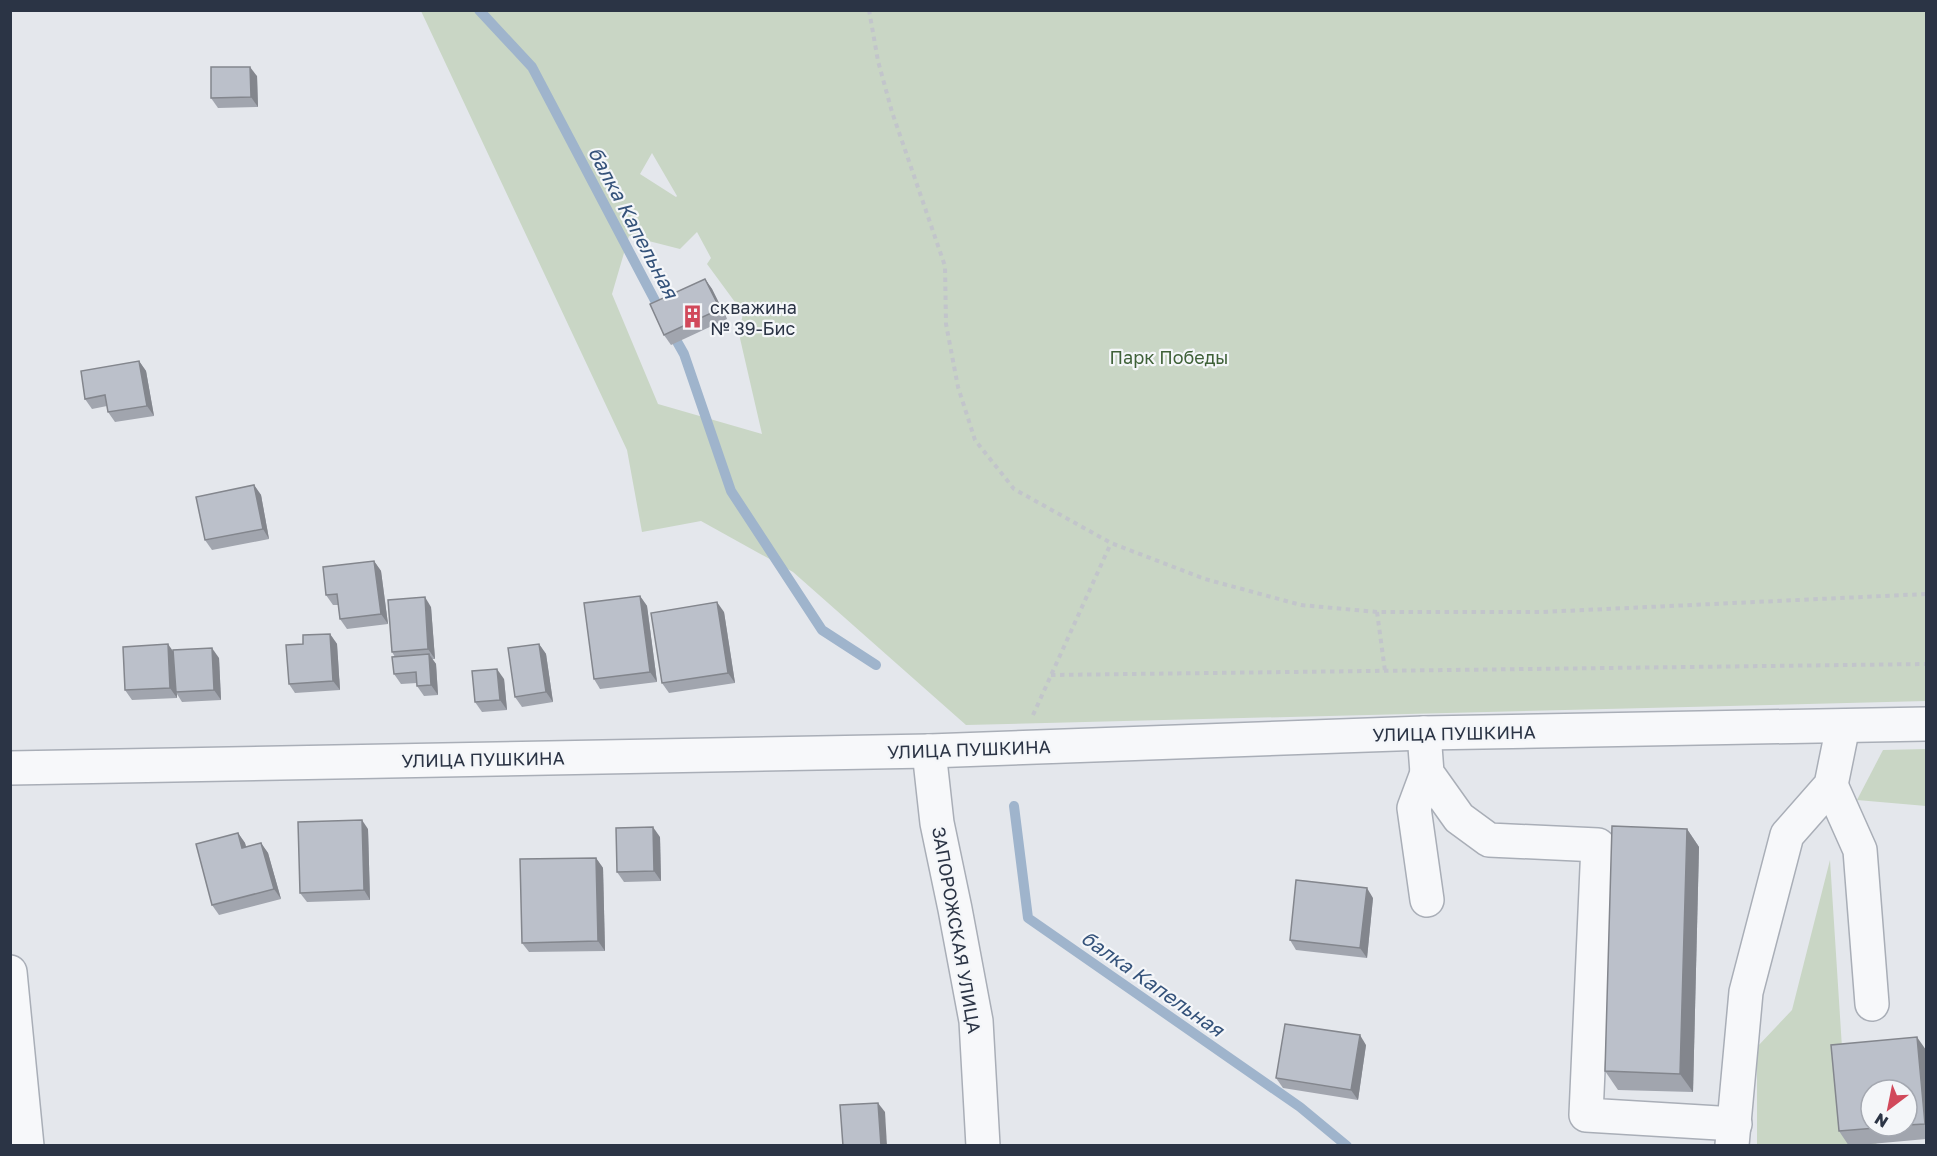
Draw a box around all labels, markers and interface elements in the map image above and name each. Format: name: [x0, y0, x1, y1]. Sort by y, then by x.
water label: балка Капельная: [584, 142, 685, 303]
place label: скважина № 39-Бис: [710, 296, 797, 339]
building icon: скважина № 39-Бис: [679, 304, 705, 330]
park label: Парк Победы: [1110, 346, 1228, 368]
street label: УЛИЦА ПУШКИНА: [1372, 721, 1536, 745]
street label: УЛИЦА ПУШКИНА: [887, 735, 1051, 763]
street label: УЛИЦА ПУШКИНА: [401, 747, 565, 771]
street label: ЗАПОРОЖСКАЯ УЛИЦА: [928, 825, 986, 1035]
water label: балка Капельная: [1077, 925, 1230, 1042]
north arrow: [1859, 1078, 1919, 1138]
text: N: [1871, 1109, 1892, 1132]

